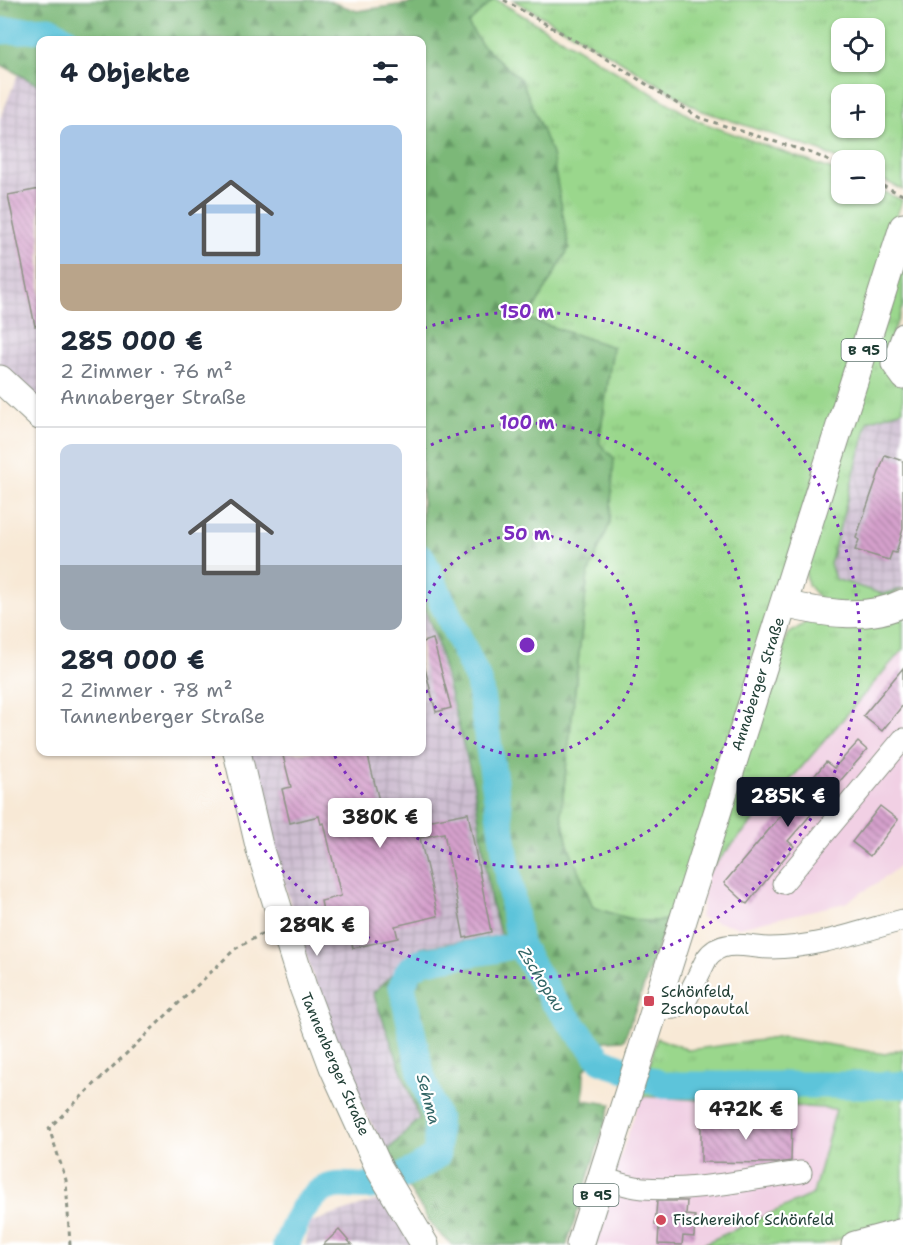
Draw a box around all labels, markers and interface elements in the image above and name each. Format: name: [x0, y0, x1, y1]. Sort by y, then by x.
map controls: [831, 18, 885, 204]
button: locate: [831, 18, 885, 72]
text: 4 Objekte: [60, 55, 190, 90]
icon: filters: [369, 56, 402, 89]
button: +: [831, 84, 885, 138]
button: −: [831, 150, 885, 204]
icon: home: [177, 164, 285, 272]
text: 150 m: [500, 300, 555, 324]
text: 285 000 €: [60, 323, 203, 358]
road number: B 95: [842, 339, 886, 361]
text: 2 Zimmer · 76 m²: [60, 358, 233, 384]
text: Annaberger Straße: [60, 384, 246, 410]
text: 100 m: [499, 411, 555, 435]
icon: home: [177, 483, 285, 591]
text: 50 m: [504, 522, 551, 546]
street label: Annaberger Straße: [727, 614, 789, 754]
centre of rings: [517, 635, 537, 655]
text: 289 000 €: [60, 642, 205, 677]
text: 2 Zimmer · 78 m²: [60, 677, 233, 703]
text: Tannenberger Straße: [60, 703, 265, 729]
pin: 285K €: [739, 777, 837, 828]
text: 285K €: [751, 783, 825, 809]
pin: 380K €: [331, 798, 429, 849]
text: 380K €: [342, 804, 418, 830]
pin: 289K €: [268, 906, 366, 957]
text: 289K €: [279, 912, 355, 938]
water label: Zschopau: [513, 943, 570, 1016]
place label: Schönfeld, Zschopautal: [661, 982, 749, 1019]
street label: Tannenberger Straße: [296, 989, 374, 1139]
marker: Schönfeld, Zschopautal: [642, 994, 656, 1008]
water label: Sehma: [412, 1072, 445, 1127]
pin: 472K €: [697, 1090, 795, 1141]
text: 472K €: [709, 1096, 783, 1122]
road number: B 95: [574, 1184, 618, 1206]
place label: Fischereihof Schönfeld: [673, 1210, 834, 1230]
marker: Fischereihof Schönfeld: [654, 1213, 668, 1227]

